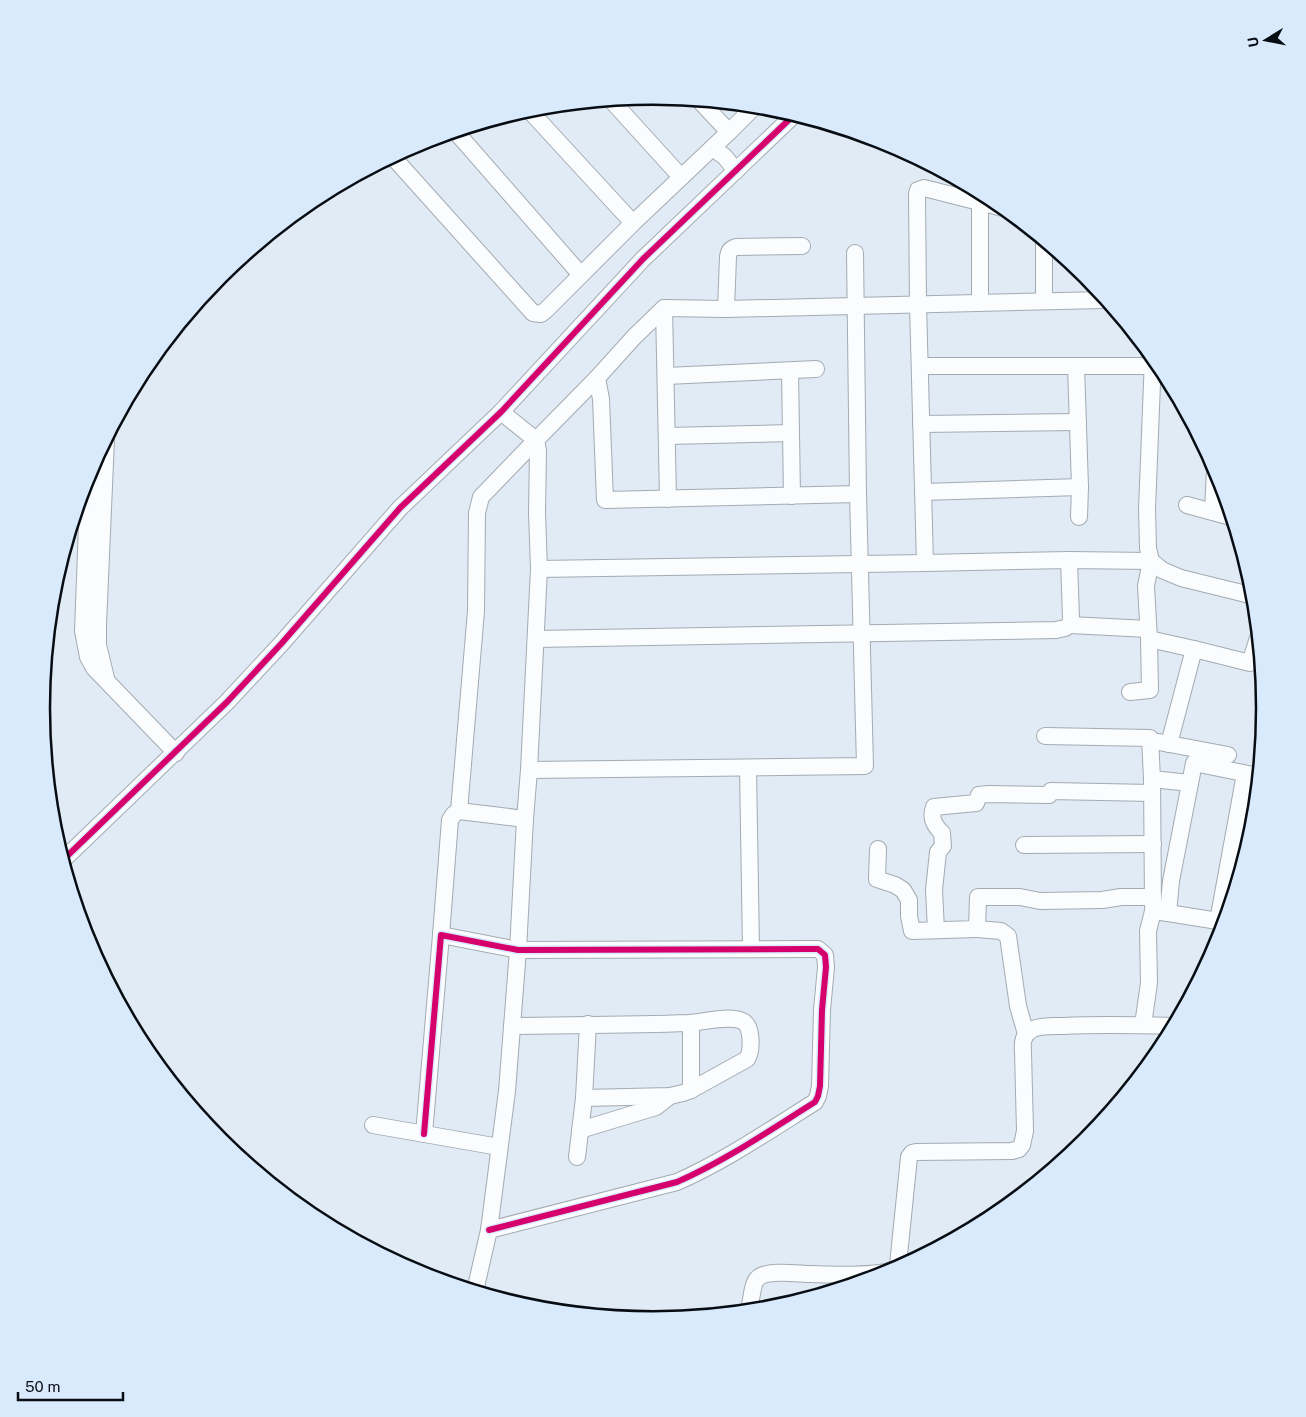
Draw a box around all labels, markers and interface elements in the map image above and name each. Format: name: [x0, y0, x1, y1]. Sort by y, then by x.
north arrow: [1241, 15, 1291, 65]
text: U: [1244, 36, 1262, 49]
scale bar: [18, 1370, 122, 1402]
text: 50 m: [25, 1378, 60, 1395]

